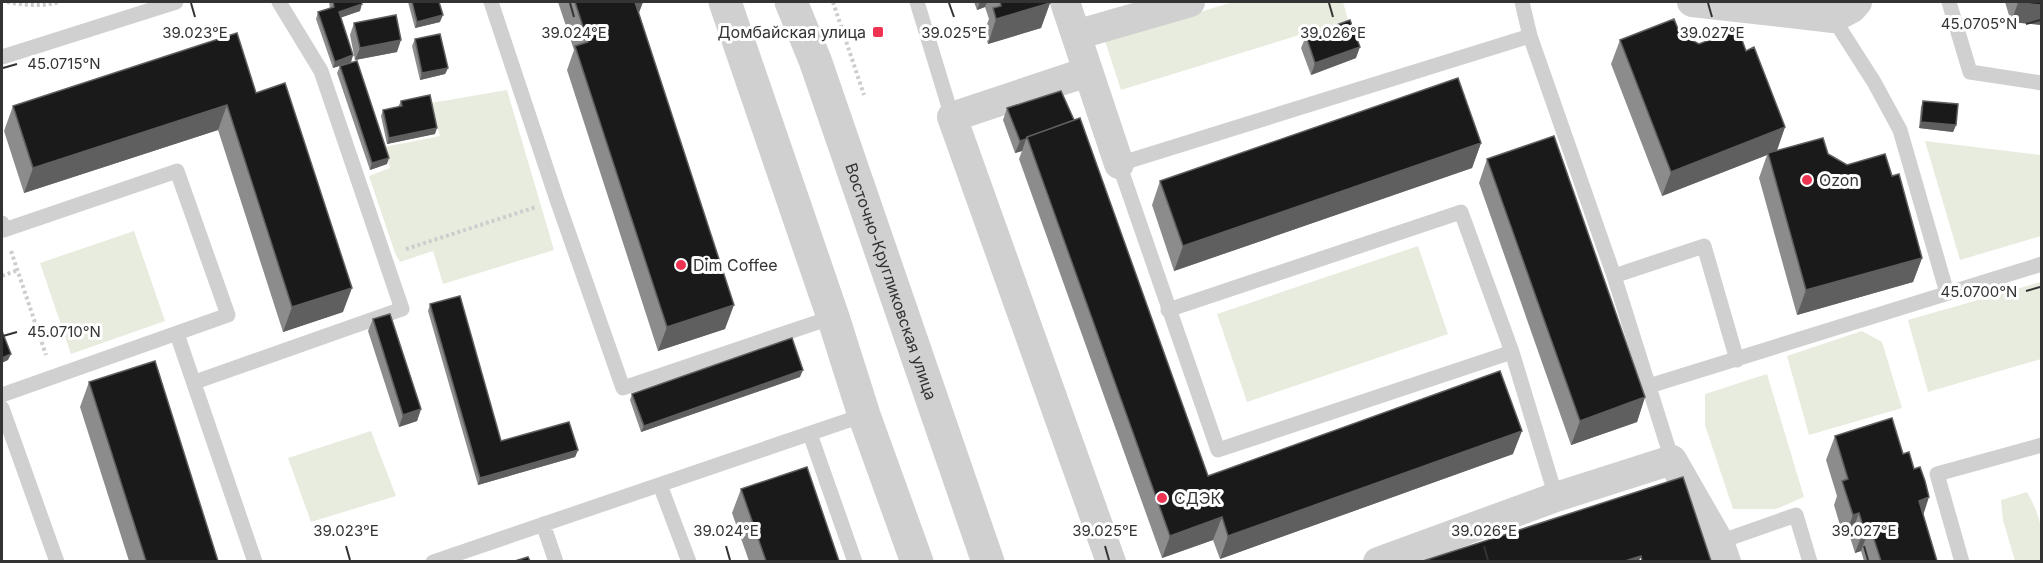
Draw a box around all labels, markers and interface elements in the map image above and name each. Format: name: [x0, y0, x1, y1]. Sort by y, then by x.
text: 45.0705°N: [1941, 14, 2017, 33]
place label: Домбайская улица: [717, 22, 866, 42]
text: 39.023°E: [162, 23, 228, 42]
text: 39.024°E: [541, 23, 607, 42]
text: 39.025°E: [921, 23, 987, 42]
text: 39.026°E: [1300, 23, 1366, 42]
text: 39.027°E: [1679, 23, 1745, 42]
marker: Домбайская улица: [871, 25, 885, 39]
text: 45.0715°N: [27, 54, 101, 73]
street label: Восточно-Кругликовская улица: [841, 160, 941, 403]
place label: Ozon: [1819, 170, 1859, 190]
marker: Ozon: [1800, 173, 1814, 187]
place label: Dim Coffee: [693, 255, 778, 275]
marker: Dim Coffee: [674, 258, 688, 272]
text: 45.0700°N: [1941, 282, 2017, 301]
text: 45.0710°N: [27, 322, 101, 341]
place label: СДЭК: [1174, 488, 1221, 508]
marker: СДЭК: [1155, 491, 1169, 505]
text: 39.023°E: [313, 521, 379, 540]
text: 39.024°E: [693, 521, 759, 540]
text: 39.025°E: [1072, 521, 1138, 540]
text: 39.026°E: [1451, 521, 1517, 540]
text: 39.027°E: [1831, 521, 1897, 540]

